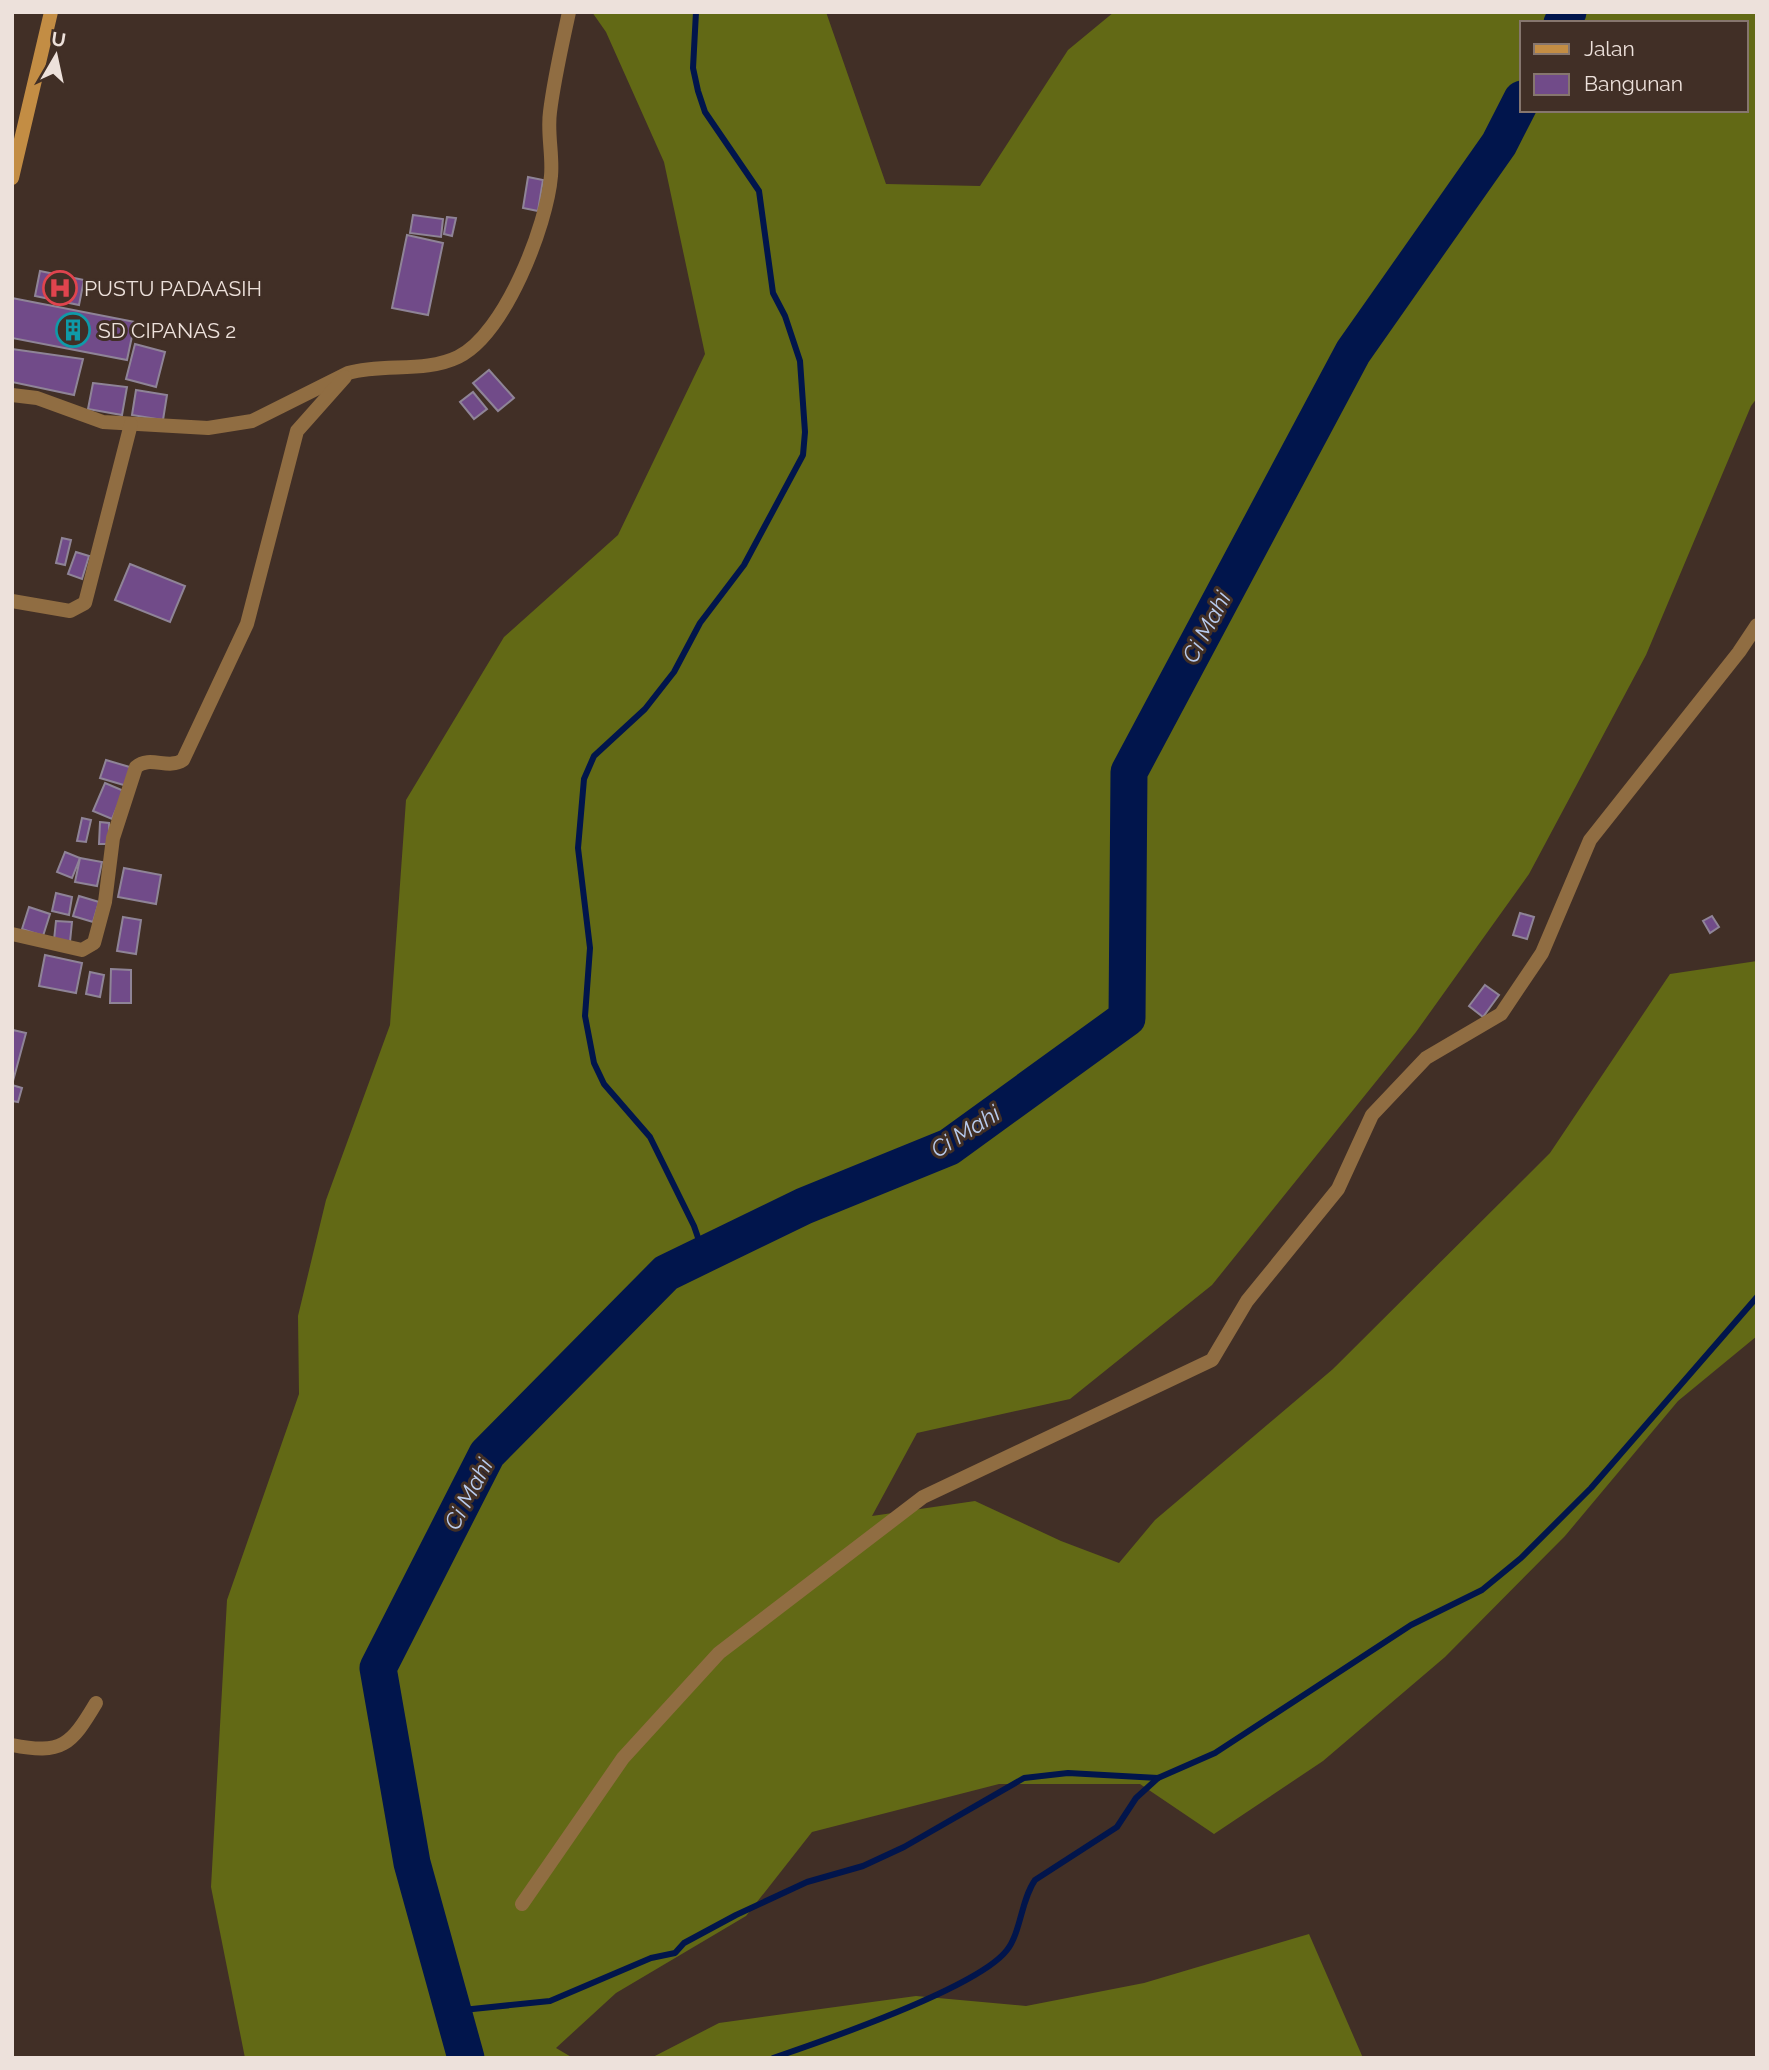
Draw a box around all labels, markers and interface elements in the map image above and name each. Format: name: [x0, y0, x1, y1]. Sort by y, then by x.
north arrow: [21, 21, 91, 91]
legend: [1520, 21, 1748, 112]
text: U: [50, 27, 67, 51]
text: Jalan: [1584, 36, 1635, 61]
text: Bangunan: [1584, 71, 1683, 96]
hospital icon: PUSTU PADAASIH: [41, 269, 79, 307]
place label: PUSTU PADAASIH: [84, 276, 262, 301]
building icon: SD CIPANAS 2: [54, 311, 92, 349]
place label: SD CIPANAS 2: [98, 318, 236, 343]
water label: Ci Mahi: [1176, 586, 1236, 667]
water label: Ci Mahi: [925, 1099, 1005, 1163]
water label: Ci Mahi: [438, 1453, 498, 1534]

